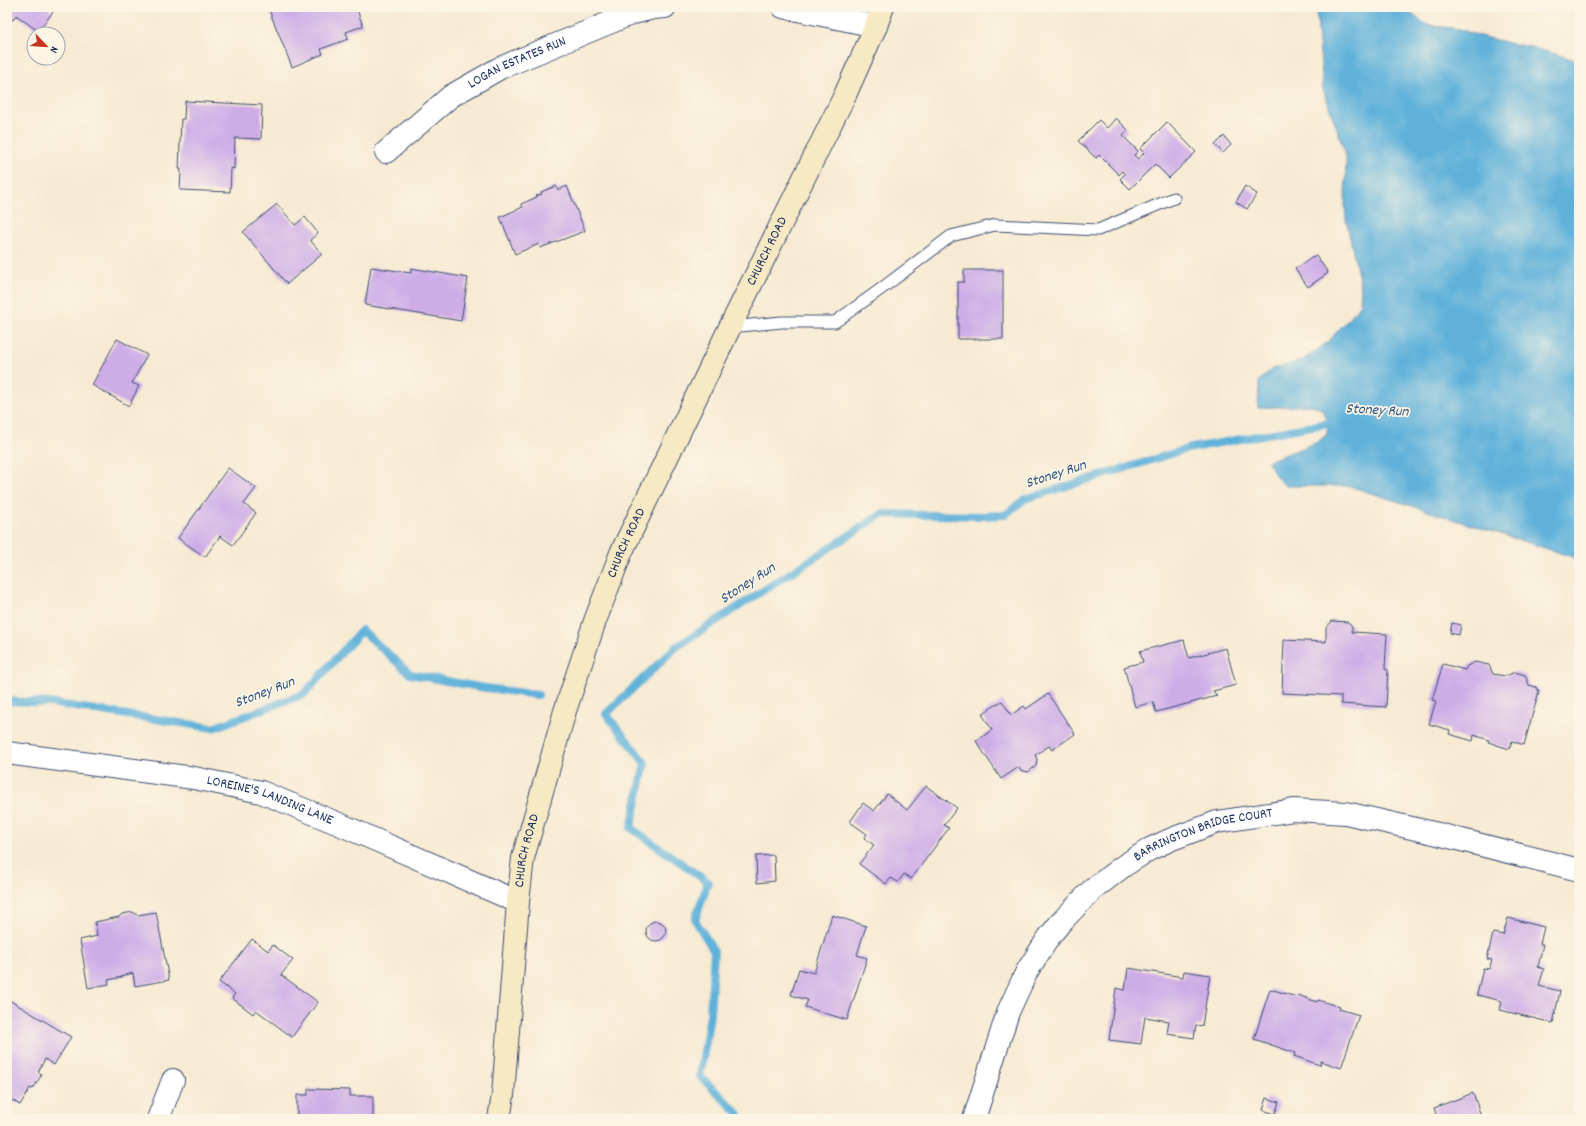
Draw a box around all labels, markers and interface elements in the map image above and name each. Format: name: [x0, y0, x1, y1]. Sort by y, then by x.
north arrow: [26, 26, 66, 66]
street label: LOGAN ESTATES RUN: [464, 32, 569, 94]
text: N: [45, 44, 62, 56]
street label: CHURCH ROAD: [742, 214, 793, 289]
water label: Stoney Run: [1345, 398, 1410, 424]
water label: Stoney Run: [1023, 455, 1090, 495]
street label: CHURCH ROAD: [602, 505, 651, 581]
water label: Stoney Run: [716, 557, 781, 610]
water label: Stoney Run: [232, 671, 299, 714]
street label: LOREINE'S LANDING LANE: [205, 771, 337, 831]
street label: BARRINGTON BRIDGE COURT: [1130, 803, 1274, 867]
street label: CHURCH ROAD: [510, 812, 545, 889]

